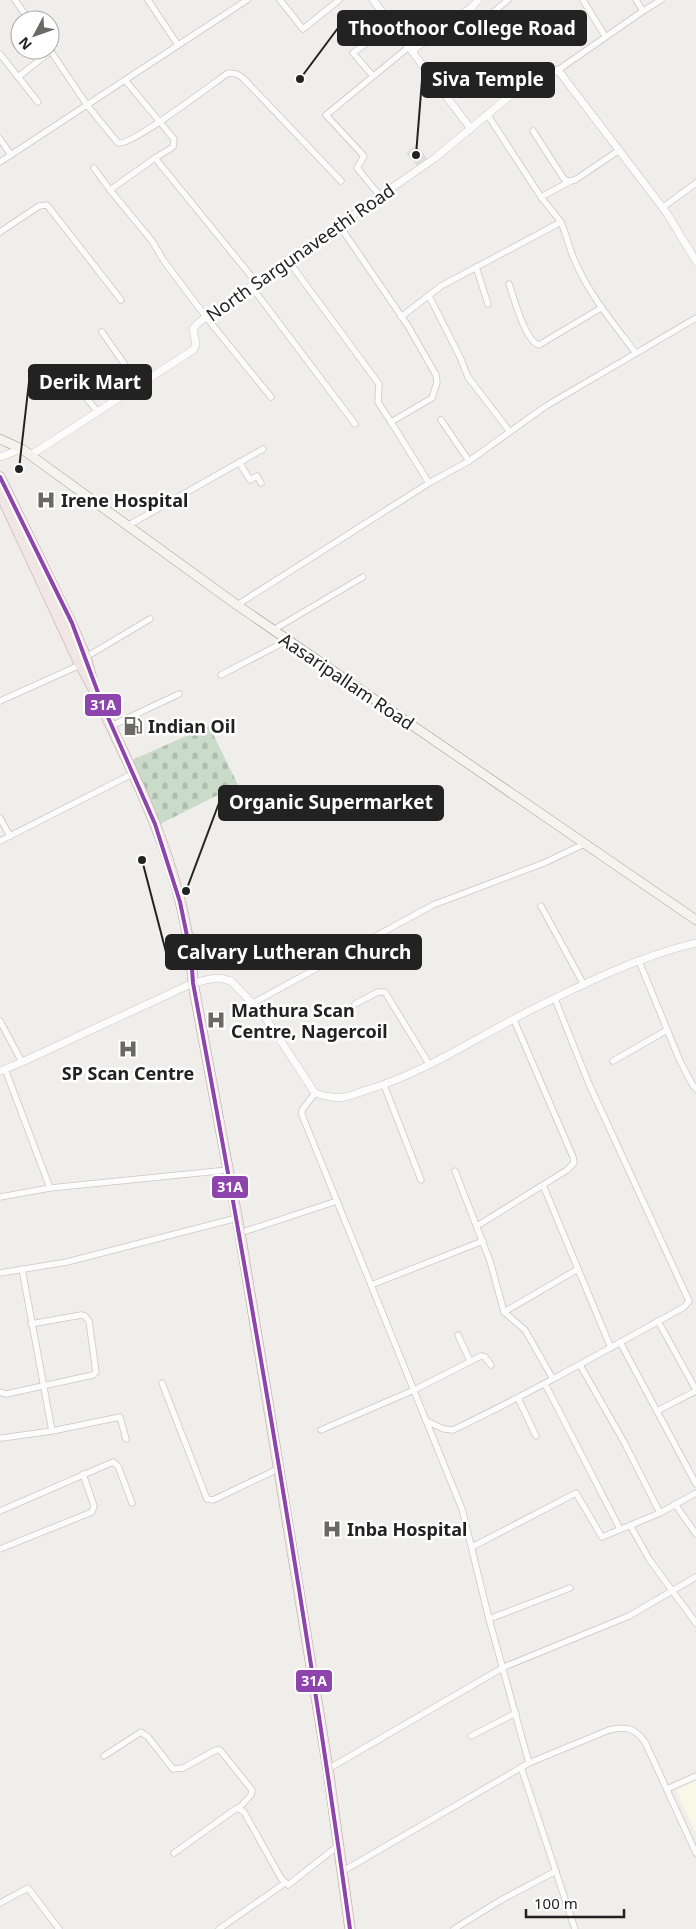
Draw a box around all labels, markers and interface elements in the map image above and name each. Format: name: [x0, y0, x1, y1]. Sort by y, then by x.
north arrow: [10, 10, 60, 60]
callout: Thoothoor College Road: [338, 11, 586, 45]
text: Thoothoor College Road: [348, 15, 576, 41]
text: N: [14, 33, 36, 54]
callout: Siva Temple: [422, 63, 554, 97]
text: Siva Temple: [432, 66, 544, 92]
street label: North Sargunaveethi Road: [201, 178, 399, 326]
callout: Derik Mart: [29, 365, 151, 399]
text: Derik Mart: [39, 369, 141, 395]
place label: Irene Hospital: [61, 488, 188, 512]
hospital icon: Irene Hospital: [35, 489, 57, 511]
street label: Aasaripallam Road: [275, 627, 419, 735]
line badge: 31A: [84, 693, 122, 717]
text: 31A: [90, 695, 116, 714]
place label: Indian Oil: [148, 714, 236, 738]
fuel station icon: Indian Oil: [122, 715, 144, 737]
callout: Organic Supermarket: [219, 786, 443, 820]
text: Organic Supermarket: [229, 789, 433, 815]
callout: Calvary Lutheran Church: [166, 935, 421, 969]
text: Calvary Lutheran Church: [177, 939, 411, 965]
place label: Mathura Scan Centre, Nagercoil: [231, 998, 388, 1043]
hospital icon: Mathura Scan Centre, Nagercoil: [205, 1009, 227, 1031]
hospital icon: SP Scan Centre: [117, 1038, 139, 1060]
place label: SP Scan Centre: [62, 1061, 194, 1085]
line badge: 31A: [211, 1175, 249, 1199]
text: 31A: [217, 1177, 243, 1196]
place label: Inba Hospital: [347, 1517, 467, 1541]
hospital icon: Inba Hospital: [321, 1518, 343, 1540]
line badge: 31A: [295, 1669, 333, 1693]
text: 31A: [301, 1671, 327, 1690]
scale bar: [526, 1886, 624, 1918]
text: 100 m: [534, 1893, 578, 1913]

